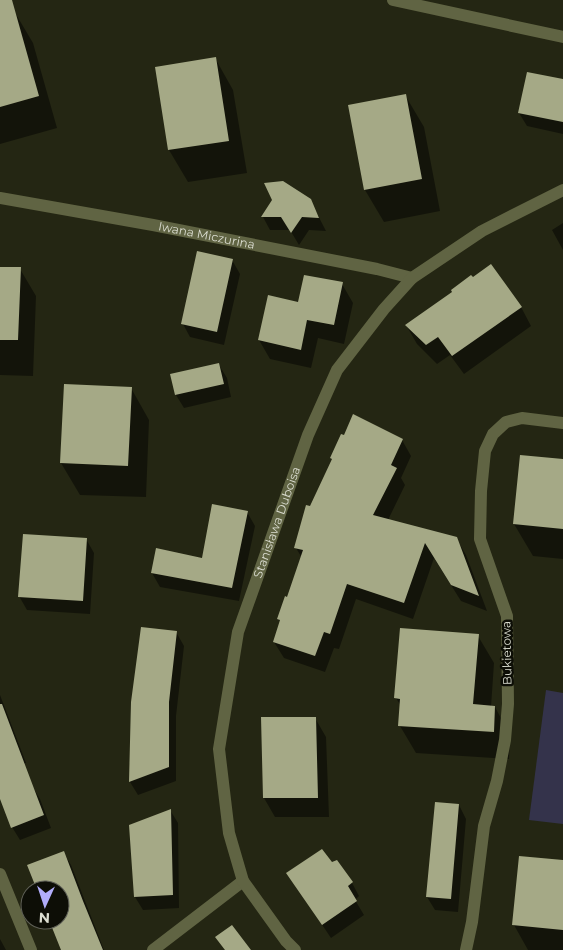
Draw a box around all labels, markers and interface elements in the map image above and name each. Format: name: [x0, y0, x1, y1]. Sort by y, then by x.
street label: Iwana Miczurina: [157, 218, 256, 252]
street label: Stanisława Duboisa: [250, 465, 303, 580]
street label: Bukietowa: [498, 621, 515, 685]
north arrow: [20, 880, 70, 930]
text: N: [38, 909, 50, 927]

